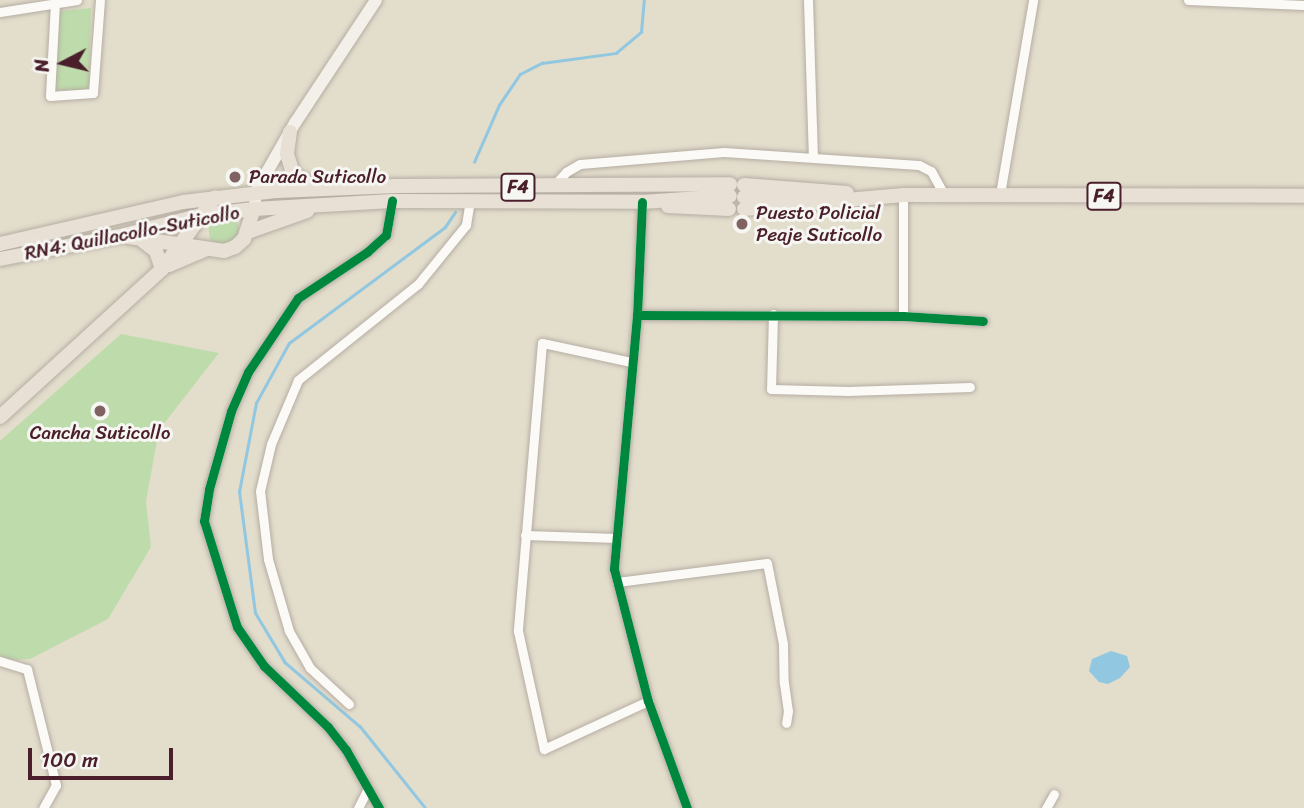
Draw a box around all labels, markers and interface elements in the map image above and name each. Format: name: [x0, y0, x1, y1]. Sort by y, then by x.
north arrow: [28, 28, 98, 98]
text: N: [24, 57, 59, 74]
place label: Parada Suticollo: [249, 166, 387, 188]
marker: Parada Suticollo: [227, 169, 243, 185]
road number: F4: [499, 172, 537, 202]
road number: F4: [1085, 182, 1123, 210]
street label: RN4: Quillacollo-Suticollo: [23, 201, 241, 265]
place label: Puesto Policial Peaje Suticollo: [756, 202, 882, 246]
marker: Puesto Policial Peaje Suticollo: [734, 216, 750, 232]
marker: Cancha Suticollo: [92, 403, 108, 419]
place label: Cancha Suticollo: [30, 422, 170, 444]
scale bar: [32, 734, 177, 778]
text: 100 m: [41, 741, 98, 779]

